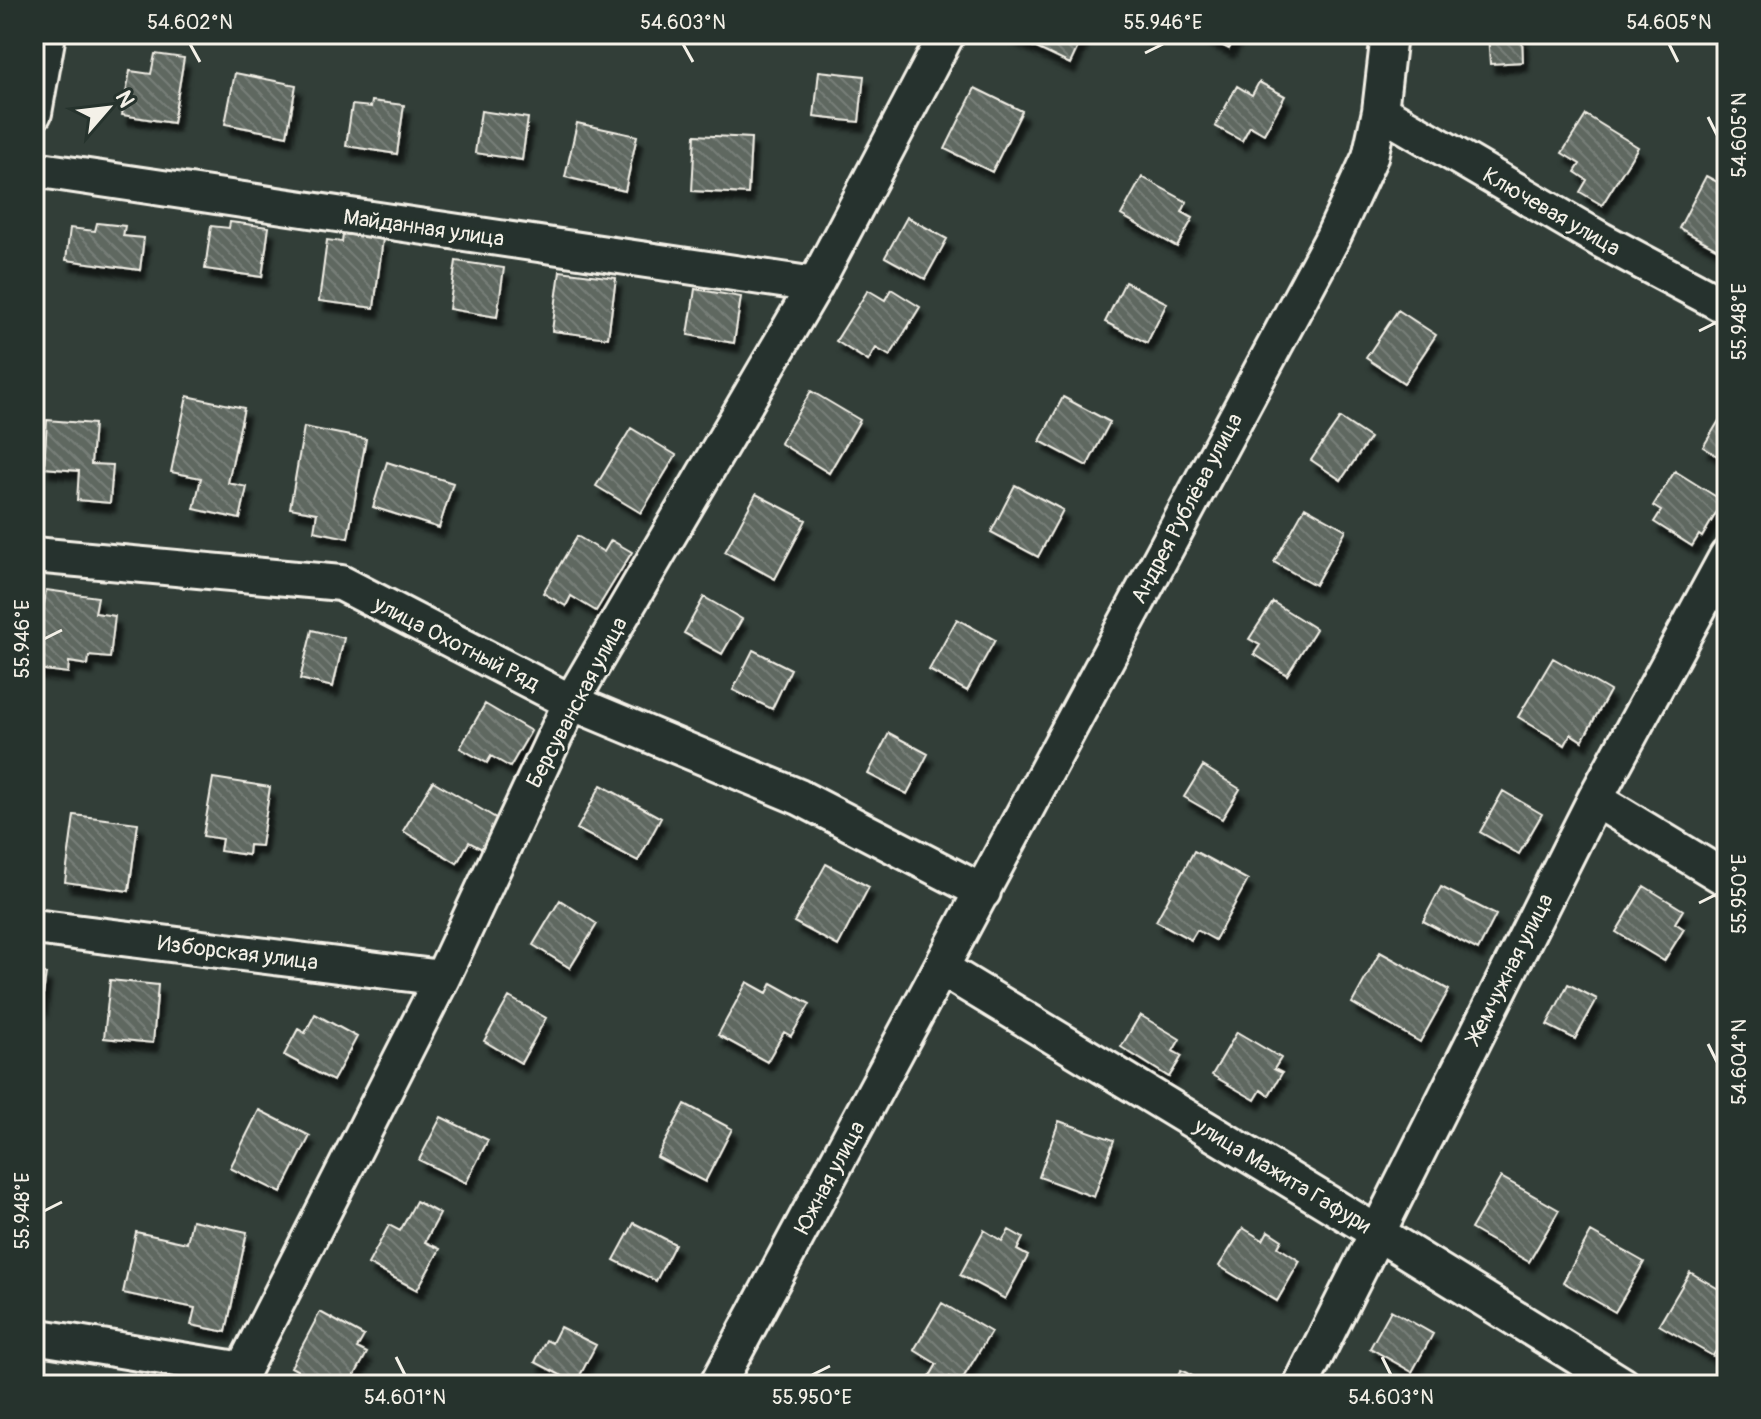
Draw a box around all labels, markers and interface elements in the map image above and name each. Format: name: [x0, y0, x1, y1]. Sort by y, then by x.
text: 54.602°N: [147, 10, 233, 35]
text: 54.603°N: [640, 10, 726, 35]
text: 55.946°E: [1124, 10, 1202, 35]
text: 54.605°N: [1626, 10, 1712, 35]
north arrow: [68, 68, 148, 148]
text: N: [109, 86, 141, 112]
text: 54.605°N: [1727, 92, 1752, 178]
street label: Ключевая улица: [1478, 161, 1625, 263]
street label: Майданная улица: [342, 203, 506, 253]
text: 55.948°E: [1727, 283, 1752, 361]
street label: Андрея Рублёва улица: [1125, 408, 1249, 609]
street label: улица Охотный Ряд: [368, 590, 544, 698]
text: 55.946°E: [10, 600, 35, 678]
street label: Берсуванская улица: [520, 612, 634, 793]
text: 55.950°E: [1727, 854, 1752, 934]
street label: Жемчужная улица: [1459, 889, 1560, 1051]
street label: Изборская улица: [156, 929, 320, 977]
text: 54.604°N: [1727, 1019, 1752, 1105]
street label: улица Мажита Гафури: [1188, 1111, 1376, 1240]
street label: Южная улица: [788, 1116, 871, 1239]
text: 55.948°E: [10, 1172, 35, 1250]
text: 54.601°N: [364, 1385, 446, 1410]
text: 55.950°E: [772, 1385, 852, 1410]
text: 54.603°N: [1348, 1385, 1434, 1410]

